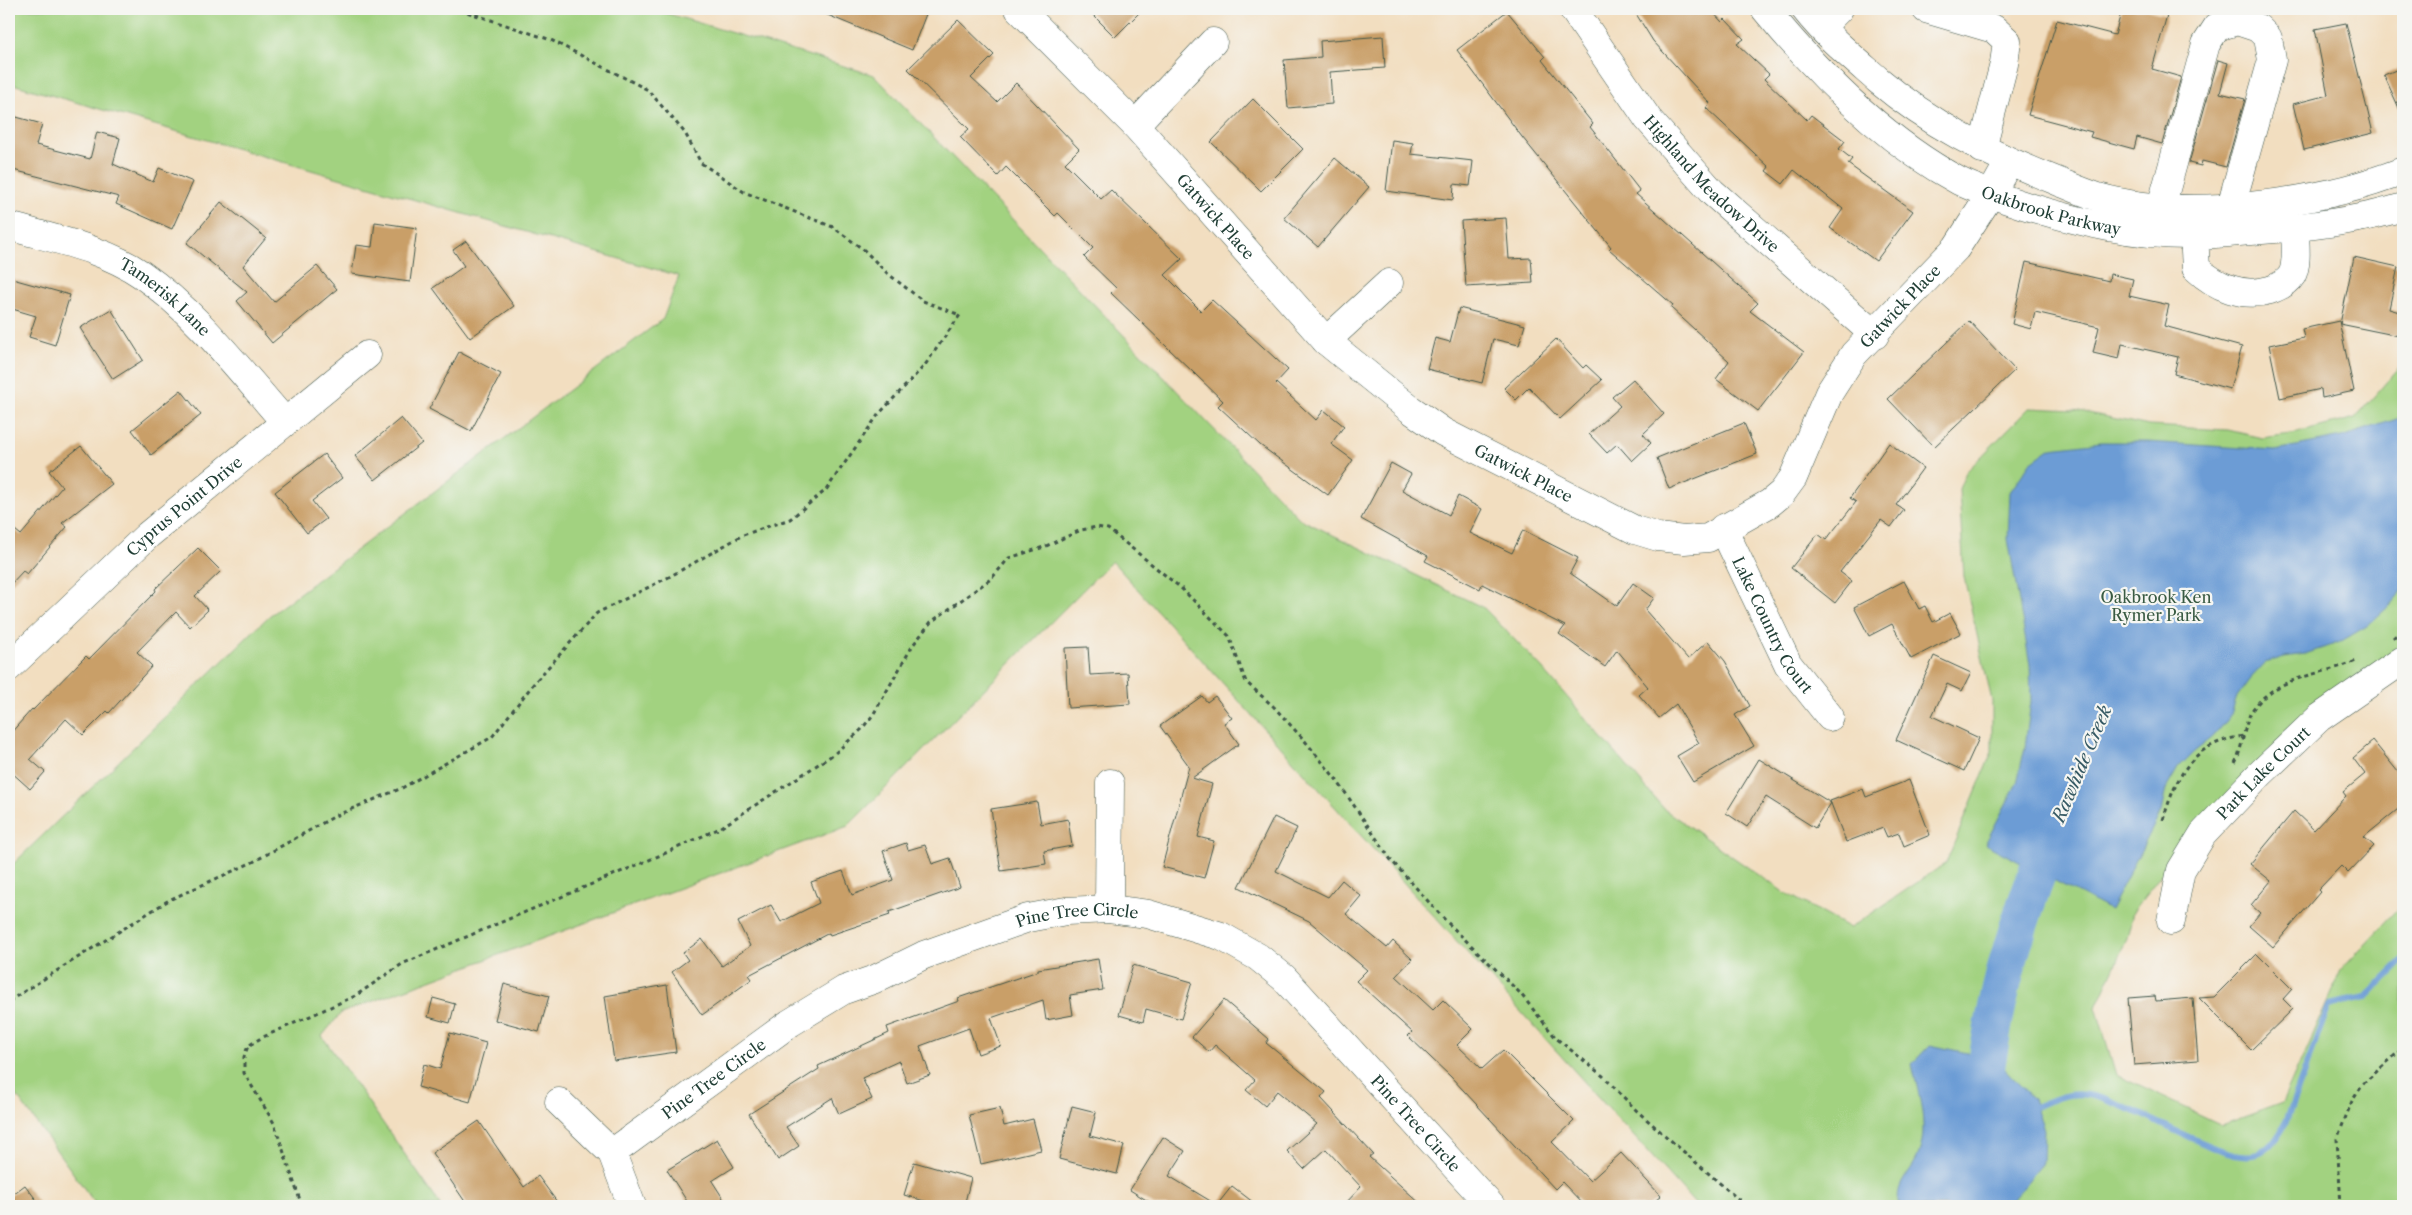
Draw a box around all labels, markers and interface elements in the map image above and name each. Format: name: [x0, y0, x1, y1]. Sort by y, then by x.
street label: Highland Meadow Drive: [1639, 111, 1784, 257]
street label: Gatwick Place: [1173, 169, 1259, 263]
street label: Oakbrook Parkway: [1979, 182, 2124, 239]
street label: Tamerisk Lane: [116, 253, 215, 340]
street label: Gatwick Place: [1855, 260, 1945, 352]
street label: Gatwick Place: [1471, 440, 1576, 507]
street label: Cyprus Point Drive: [122, 452, 246, 560]
street label: Lake Country Court: [1728, 553, 1817, 697]
park label: Oakbrook Ken Rymer Park: [2101, 587, 2212, 625]
water label: Rawhide Creek: [2047, 702, 2117, 827]
street label: Park Lake Court: [2212, 722, 2314, 824]
street label: Pine Tree Circle: [1013, 899, 1140, 932]
street label: Pine Tree Circle: [658, 1034, 770, 1123]
street label: Pine Tree Circle: [1367, 1071, 1465, 1176]

